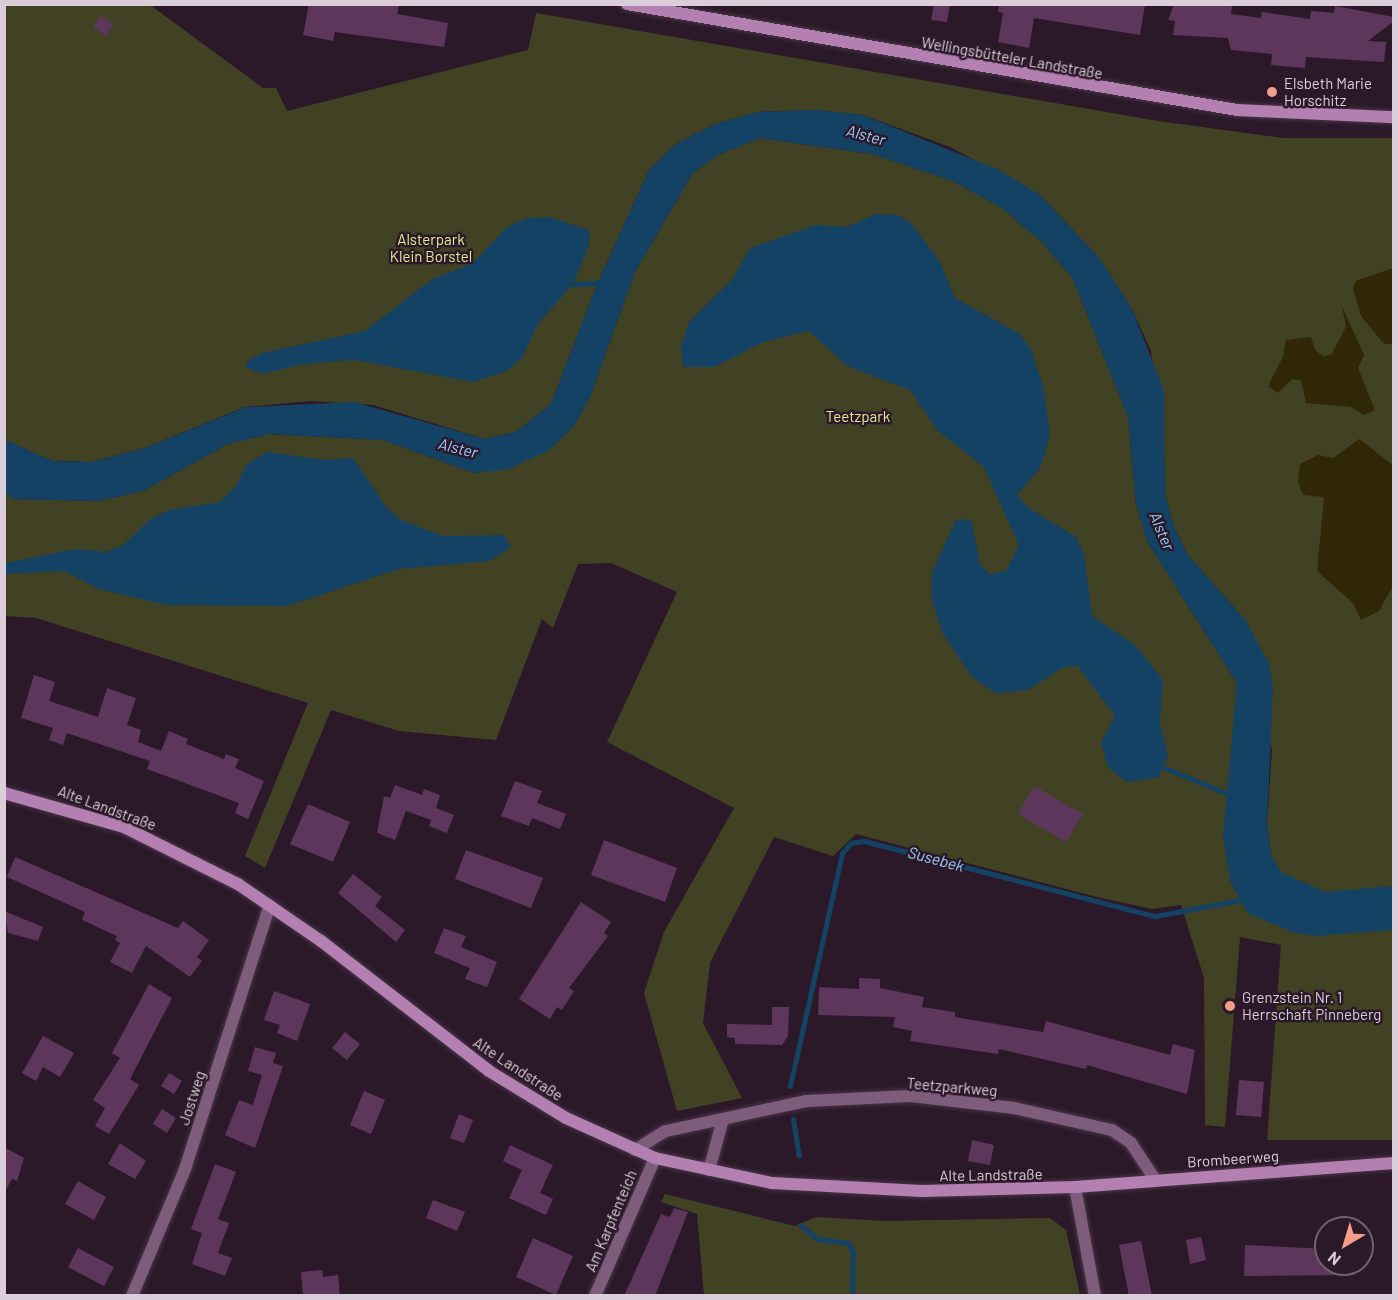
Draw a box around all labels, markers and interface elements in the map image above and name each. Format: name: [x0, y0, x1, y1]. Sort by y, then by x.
street label: Wellingsbütteler Landstraße: [920, 33, 1104, 83]
place label: Elsbeth Marie Horschitz: [1284, 74, 1372, 109]
marker: Elsbeth Marie Horschitz: [1265, 85, 1279, 99]
water label: Alster: [844, 121, 888, 149]
park label: Alsterpark Klein Borstel: [390, 230, 472, 265]
park label: Teetzpark: [826, 408, 890, 426]
water label: Alster: [436, 434, 480, 462]
water label: Alster: [1145, 509, 1179, 553]
street label: Alte Landstraße: [55, 782, 159, 834]
water label: Susebek: [906, 842, 966, 876]
place label: Grenzstein Nr. 1 Herrschaft Pinneberg: [1242, 988, 1381, 1023]
marker: Grenzstein Nr. 1 Herrschaft Pinneberg: [1223, 999, 1237, 1013]
street label: Alte Landstraße: [470, 1033, 566, 1105]
street label: Jostweg: [175, 1069, 209, 1127]
street label: Teetzparkweg: [906, 1074, 998, 1100]
street label: Brombeerweg: [1187, 1147, 1279, 1171]
street label: Alte Landstraße: [939, 1165, 1043, 1185]
street label: Am Karpfenteich: [581, 1167, 641, 1275]
north arrow: [1314, 1216, 1374, 1276]
text: N: [1324, 1248, 1344, 1270]

